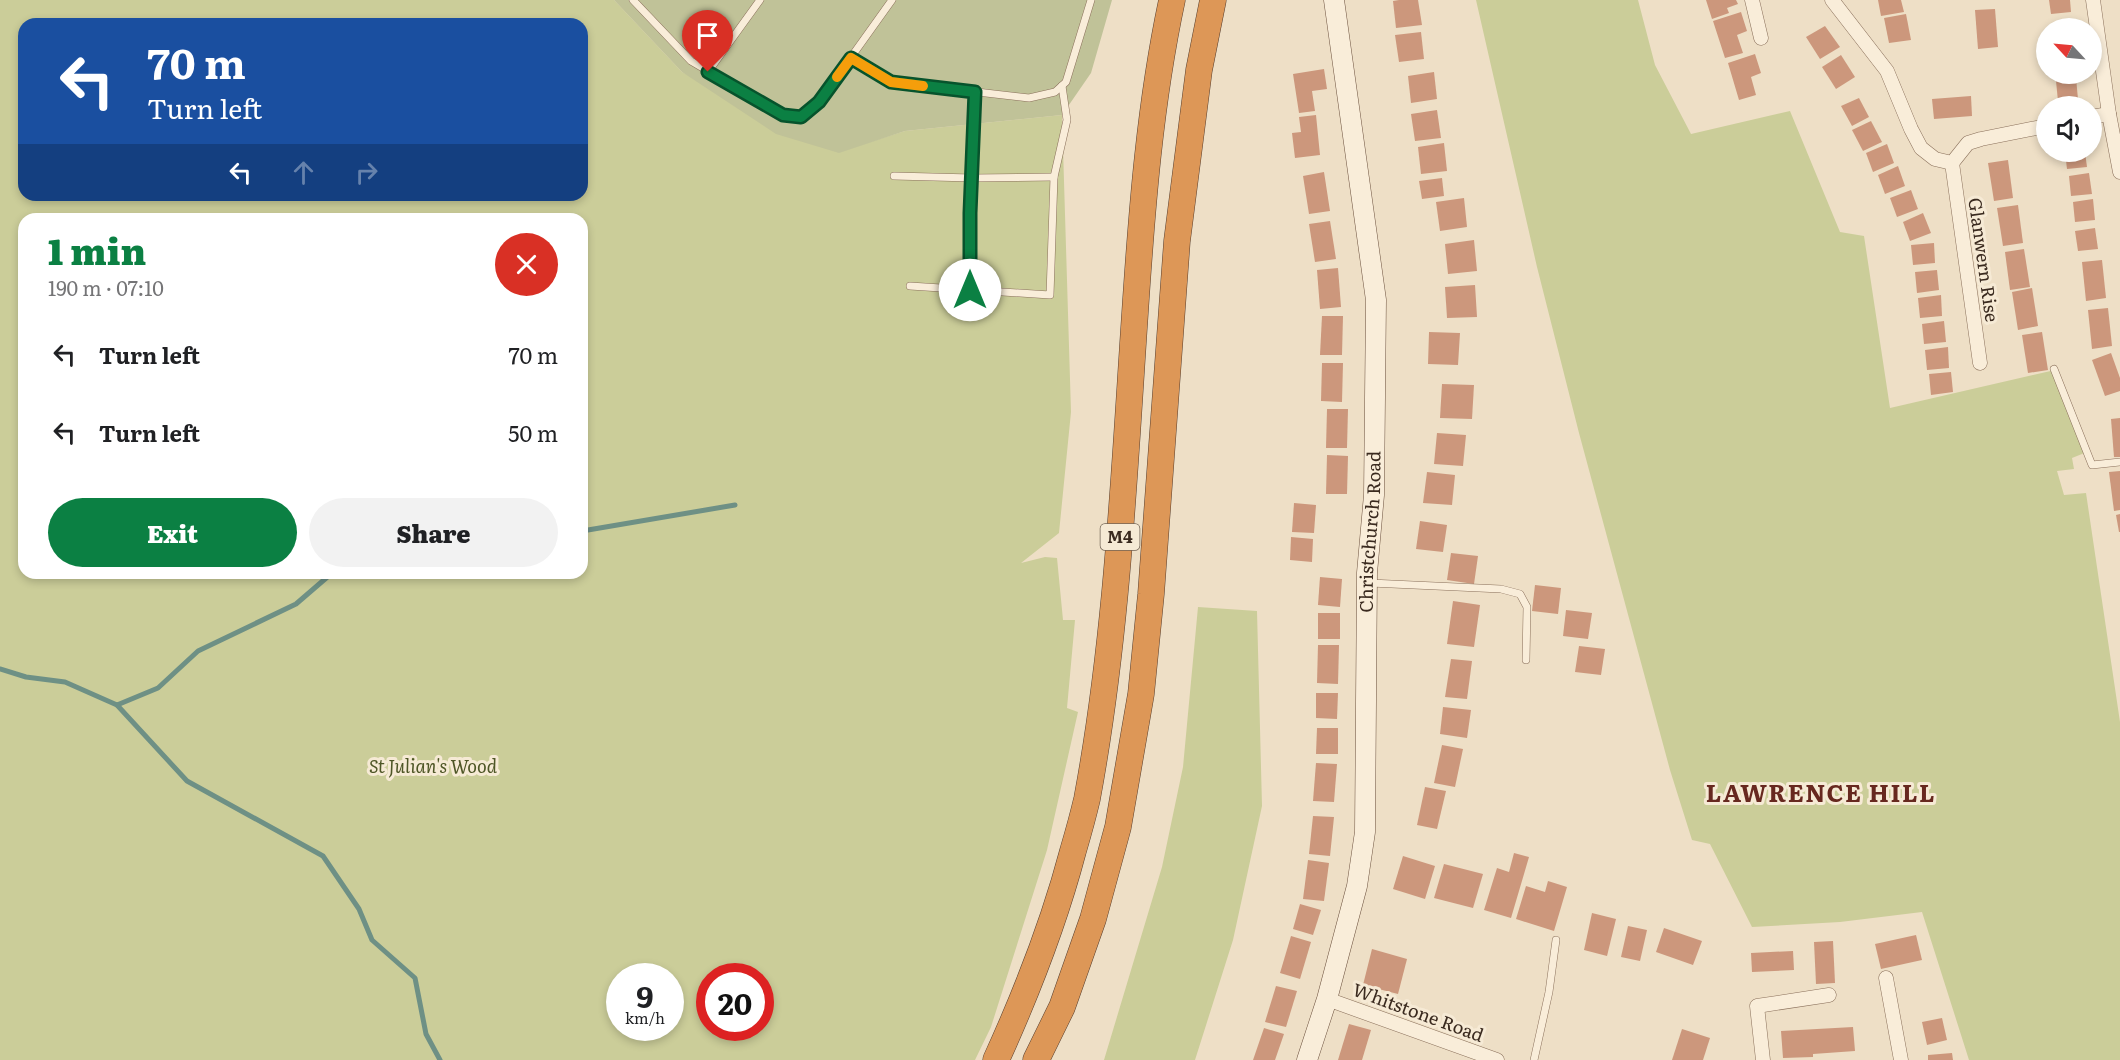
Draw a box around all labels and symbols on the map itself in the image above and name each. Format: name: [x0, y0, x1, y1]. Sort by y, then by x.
pin: [682, 10, 733, 72]
north arrow: [2036, 18, 2102, 84]
street label: Glanwern Rise: [1962, 196, 2007, 324]
position arrow: [938, 258, 1002, 322]
street label: Christchurch Road: [1352, 451, 1386, 613]
road number: M4: [1100, 524, 1140, 550]
park label: St Julian's Wood: [369, 752, 498, 779]
district label: LAWRENCE HILL: [1706, 774, 1936, 809]
speed limit sign: 20: [696, 963, 774, 1041]
street label: Whitstone Road: [1349, 975, 1488, 1048]

